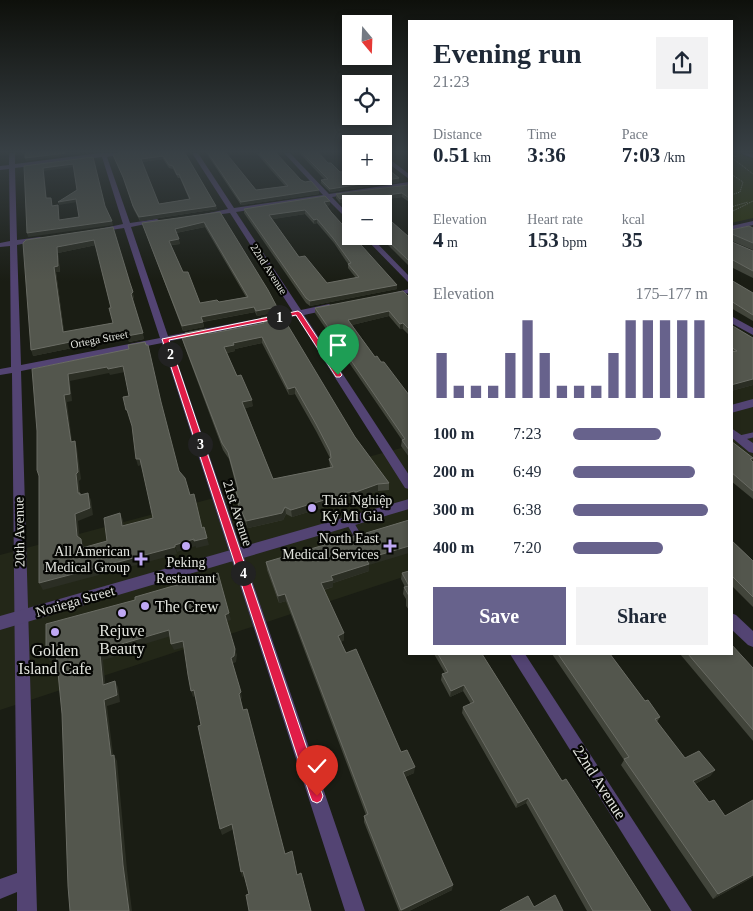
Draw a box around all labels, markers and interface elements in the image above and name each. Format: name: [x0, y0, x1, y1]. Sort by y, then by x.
north arrow: [342, 15, 392, 65]
map controls: [342, 15, 392, 245]
button: share: [656, 37, 708, 89]
text: Evening run: [433, 38, 582, 69]
text: 21:23: [433, 73, 469, 90]
button: locate: [342, 75, 392, 125]
text: Distance: [433, 127, 482, 142]
text: Time: [527, 127, 556, 142]
text: Pace: [622, 127, 648, 142]
button: +: [342, 135, 392, 185]
text: 0.51: [433, 143, 470, 167]
text: 3:36: [527, 143, 566, 167]
text: 7:03: [622, 143, 660, 167]
text: km: [470, 150, 491, 165]
text: /km: [660, 150, 685, 165]
button: −: [342, 195, 392, 245]
text: Elevation: [433, 212, 487, 227]
text: Heart rate: [527, 212, 583, 227]
text: kcal: [622, 212, 645, 227]
text: 4: [433, 228, 444, 252]
text: 153: [527, 228, 559, 252]
text: 35: [622, 228, 643, 252]
text: m: [444, 235, 458, 250]
text: bpm: [559, 235, 587, 250]
street label: 22nd Avenue: [248, 242, 290, 296]
text: Elevation: [433, 285, 494, 302]
text: 175–177 m: [636, 285, 708, 302]
pin: 1: [266, 304, 292, 330]
text: 1: [276, 310, 283, 325]
pin: [317, 324, 359, 375]
street label: Ortega Street: [69, 328, 129, 350]
icon: arrive: [324, 331, 352, 359]
pin: 2: [158, 342, 182, 366]
text: 2: [167, 347, 174, 362]
text: 100 m: [433, 425, 474, 442]
text: 7:23: [513, 425, 541, 442]
pin: 3: [188, 432, 212, 456]
text: 3: [197, 437, 204, 452]
text: 200 m: [433, 463, 474, 480]
text: 6:49: [513, 463, 541, 480]
street label: 21st Avenue: [220, 478, 255, 548]
place label: Thái Nghiệp Ký Mì Gia: [322, 493, 392, 524]
street label: 20th Avenue: [11, 497, 28, 567]
text: 300 m: [433, 501, 474, 518]
text: 6:38: [513, 501, 541, 518]
marker: Thái Nghiệp Ký Mì Gia: [306, 502, 318, 514]
place label: North East Medical Services: [282, 531, 379, 562]
marker: North East Medical Services: [383, 539, 397, 553]
text: 400 m: [433, 539, 474, 556]
text: 7:20: [513, 539, 541, 556]
marker: Peking Restaurant: [180, 540, 192, 552]
place label: All American Medical Group: [45, 544, 130, 575]
marker: All American Medical Group: [134, 552, 148, 566]
place label: Peking Restaurant: [156, 555, 216, 586]
pin: 4: [230, 560, 256, 586]
text: 4: [240, 566, 247, 581]
street label: Noriega Street: [34, 583, 116, 620]
button: Save: [433, 587, 566, 645]
button: Share: [576, 587, 708, 645]
place label: The Crew: [155, 598, 219, 615]
marker: The Crew: [139, 600, 151, 612]
marker: Rejuve Beauty: [116, 607, 128, 619]
place label: Rejuve Beauty: [99, 622, 145, 658]
marker: Golden Island Cafe: [49, 626, 61, 638]
place label: Golden Island Cafe: [18, 642, 92, 677]
street label: 22nd Avenue: [570, 743, 629, 822]
pin: [296, 745, 338, 796]
icon: check: [303, 752, 331, 780]

